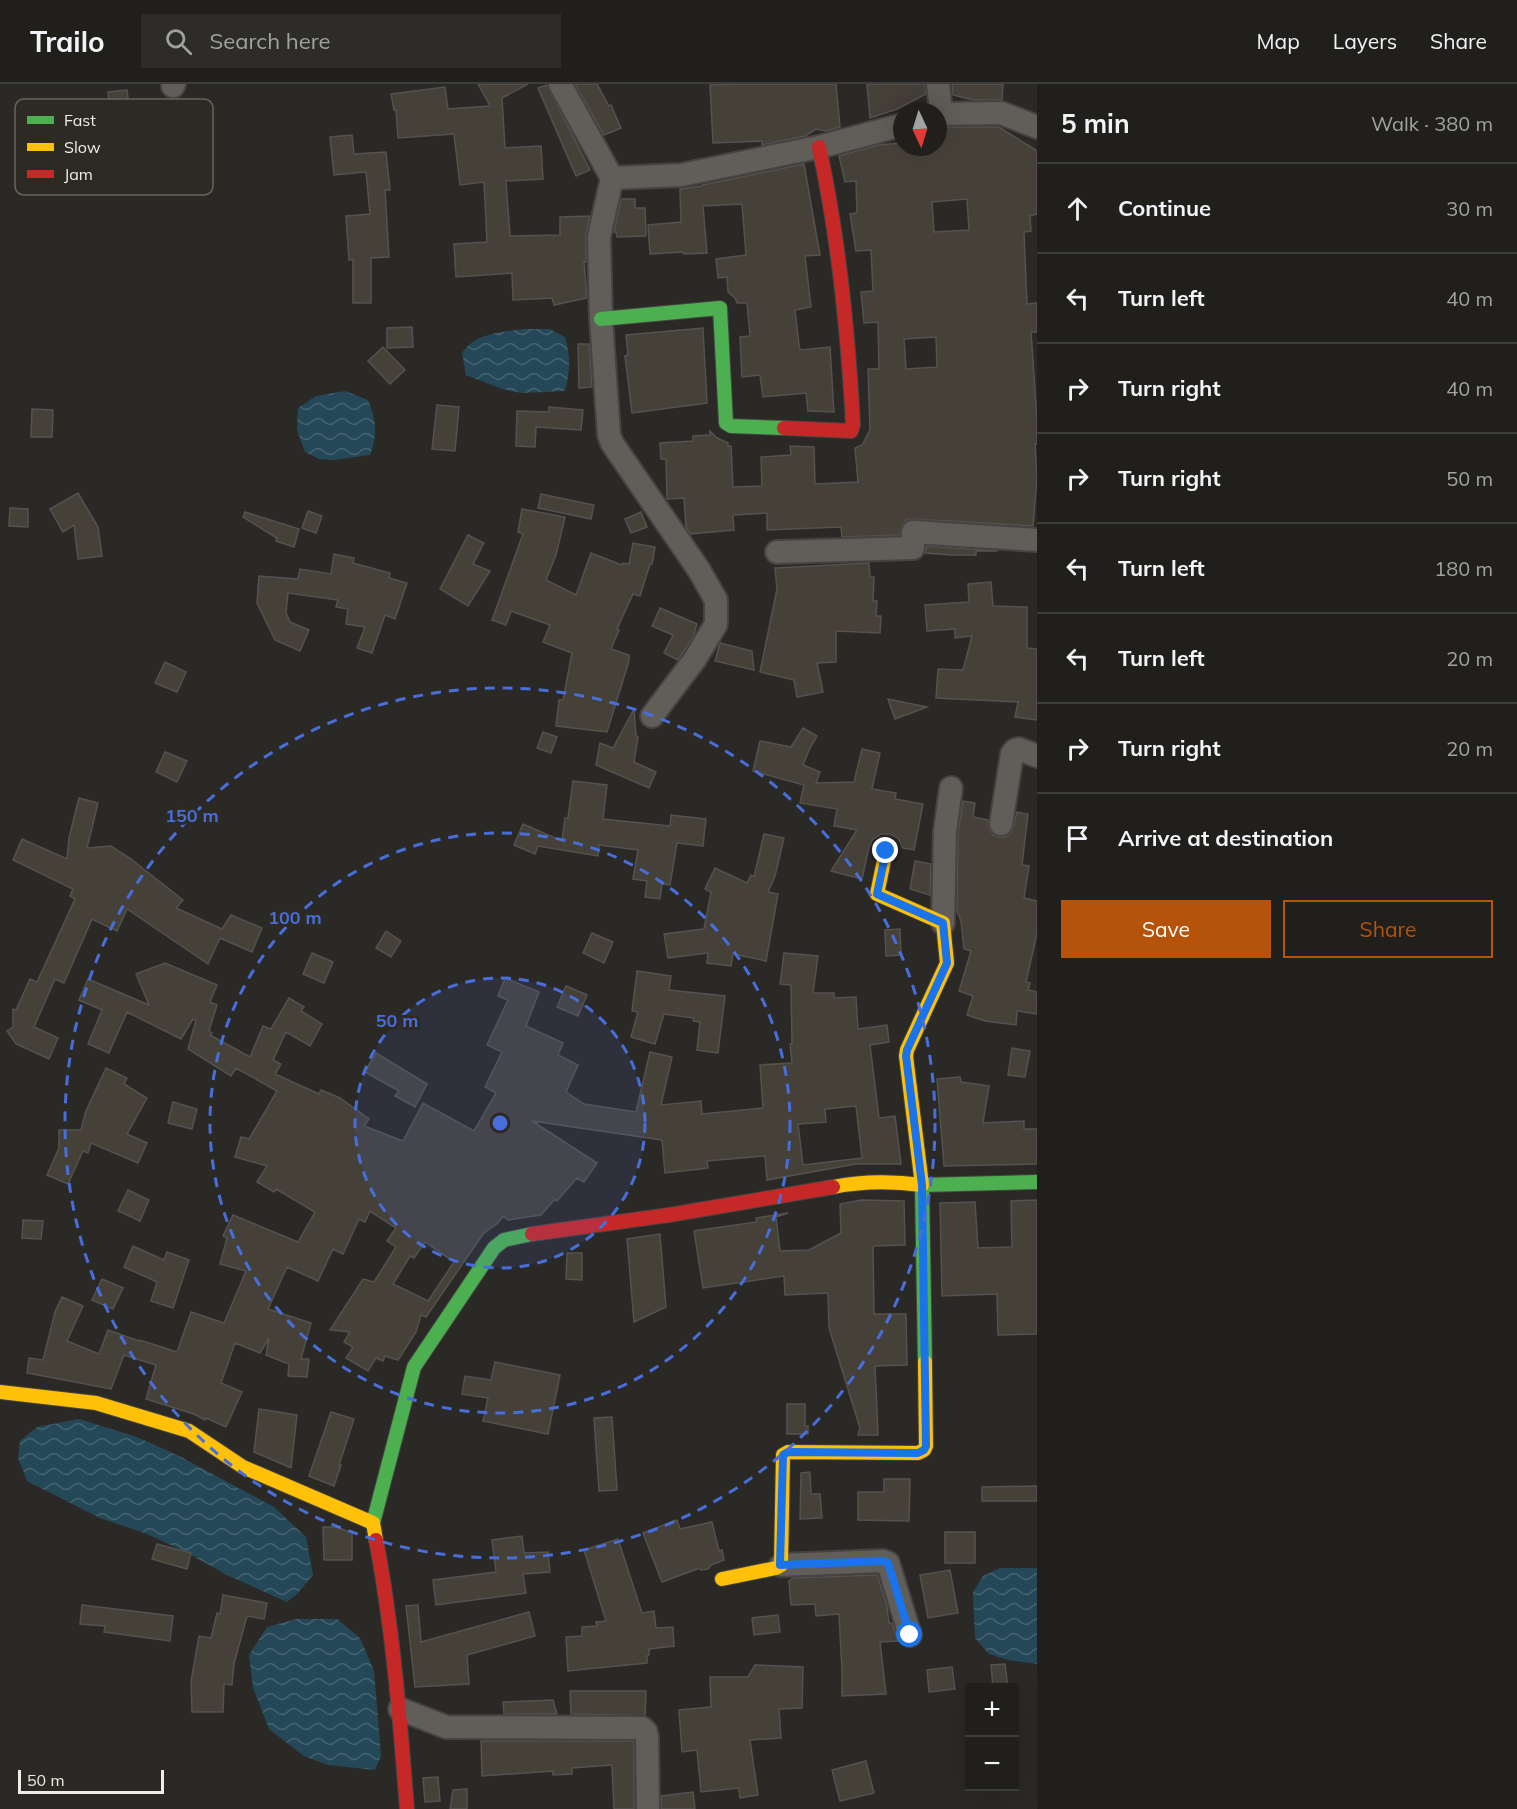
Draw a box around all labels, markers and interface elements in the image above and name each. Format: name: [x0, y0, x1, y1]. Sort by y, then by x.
search box: [141, 14, 561, 68]
text: Trailo: [30, 24, 105, 59]
icon: search: [162, 25, 195, 58]
text: Search here: [210, 27, 331, 55]
text: Map: [1257, 28, 1300, 54]
text: Layers: [1333, 28, 1397, 54]
text: Share: [1430, 28, 1487, 54]
legend: [15, 99, 213, 195]
north arrow: [893, 102, 947, 156]
text: 5 min: [1061, 107, 1130, 140]
text: Fast: [64, 110, 96, 130]
text: Walk · 380 m: [1371, 111, 1493, 136]
text: Slow: [64, 137, 101, 157]
text: Jam: [64, 164, 93, 184]
icon: ahead: [1061, 192, 1094, 225]
text: Continue: [1118, 194, 1211, 222]
text: 30 m: [1446, 196, 1493, 221]
icon: left: [1061, 282, 1094, 315]
text: Turn left: [1118, 284, 1205, 312]
text: 40 m: [1446, 286, 1493, 311]
icon: right: [1061, 372, 1094, 405]
text: Turn right: [1118, 374, 1221, 402]
text: 40 m: [1446, 376, 1493, 401]
icon: right: [1061, 462, 1094, 495]
text: Turn right: [1118, 464, 1221, 492]
text: 50 m: [1446, 466, 1493, 491]
icon: left: [1061, 552, 1094, 585]
text: Turn left: [1118, 554, 1205, 582]
text: 180 m: [1434, 556, 1493, 581]
icon: left: [1061, 642, 1094, 675]
text: Turn left: [1118, 644, 1205, 672]
text: 20 m: [1446, 646, 1493, 671]
icon: right: [1061, 732, 1094, 765]
text: Turn right: [1118, 734, 1221, 762]
text: 20 m: [1446, 736, 1493, 761]
text: 150 m: [165, 804, 219, 827]
icon: arrive: [1061, 822, 1094, 855]
text: Arrive at destination: [1118, 824, 1333, 852]
route end: [872, 837, 898, 863]
button: Save: [1061, 900, 1271, 958]
button: Share: [1283, 900, 1493, 958]
text: 100 m: [268, 906, 322, 929]
text: 50 m: [376, 1009, 418, 1032]
centre of rings: [490, 1113, 510, 1133]
route start: [896, 1621, 922, 1647]
map controls: [965, 1683, 1019, 1791]
button: +: [965, 1683, 1019, 1737]
button: −: [965, 1737, 1019, 1791]
scale bar: [18, 1767, 164, 1794]
text: 50 m: [27, 1770, 64, 1790]

